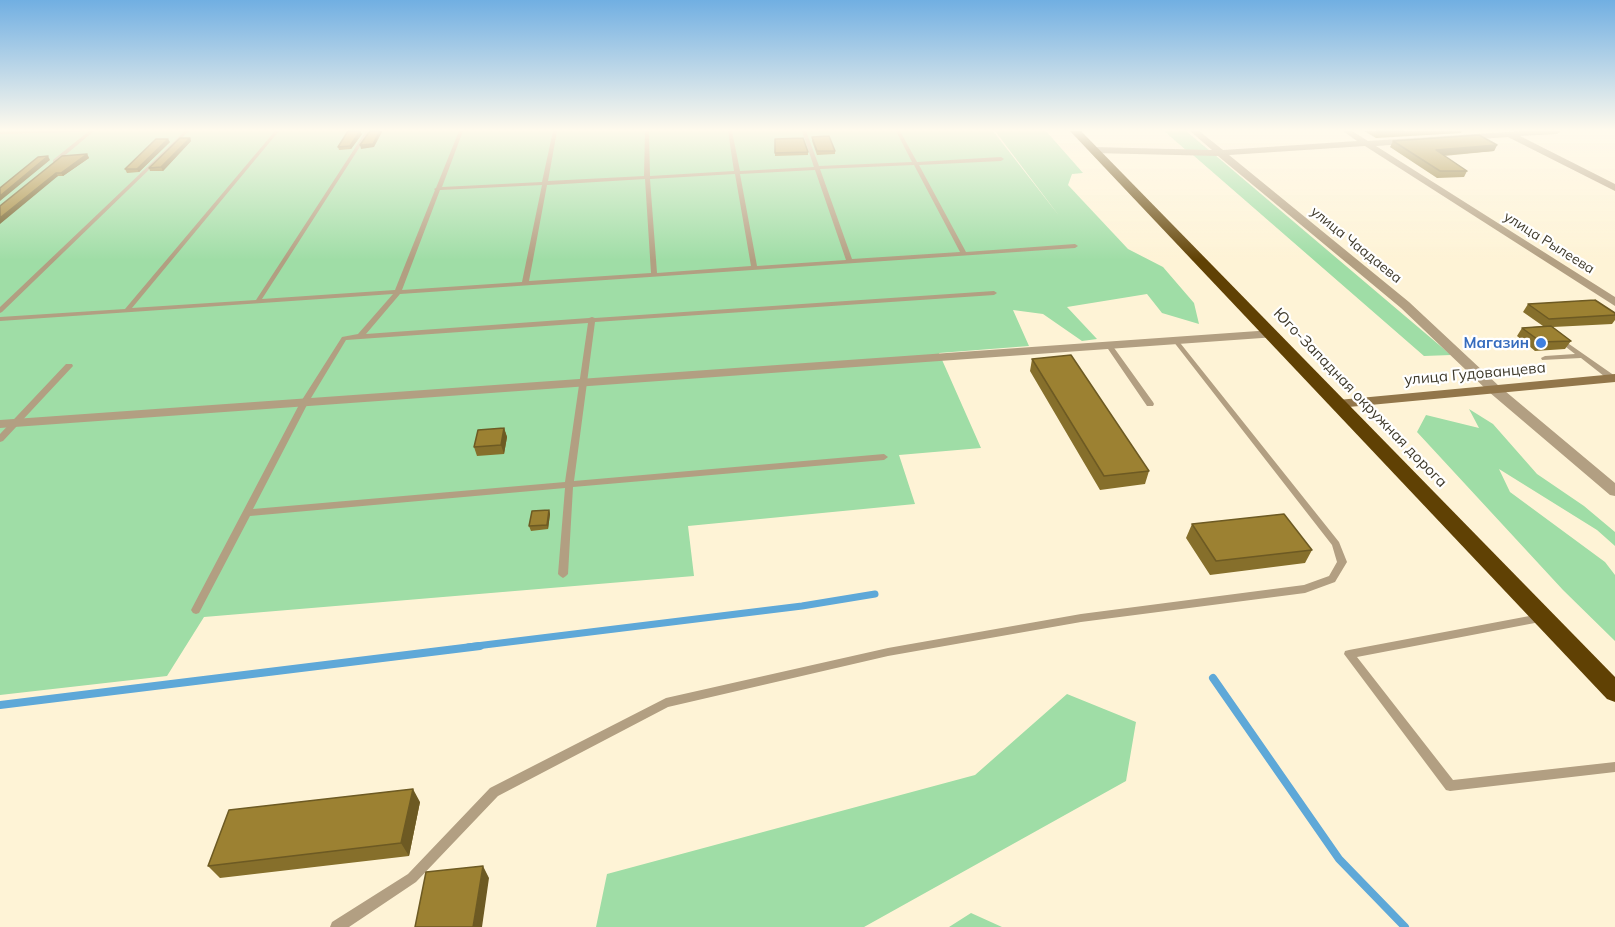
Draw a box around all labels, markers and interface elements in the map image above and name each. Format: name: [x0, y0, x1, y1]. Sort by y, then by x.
street label: улица Чаадаева: [1307, 203, 1405, 287]
street label: улица Рылеева: [1500, 208, 1598, 278]
street label: Юго-Западная окружная дорога: [1269, 305, 1451, 491]
place label: Магазин: [1463, 334, 1529, 352]
marker: Магазин: [1534, 336, 1548, 350]
street label: улица Гудованцева: [1404, 359, 1546, 389]

